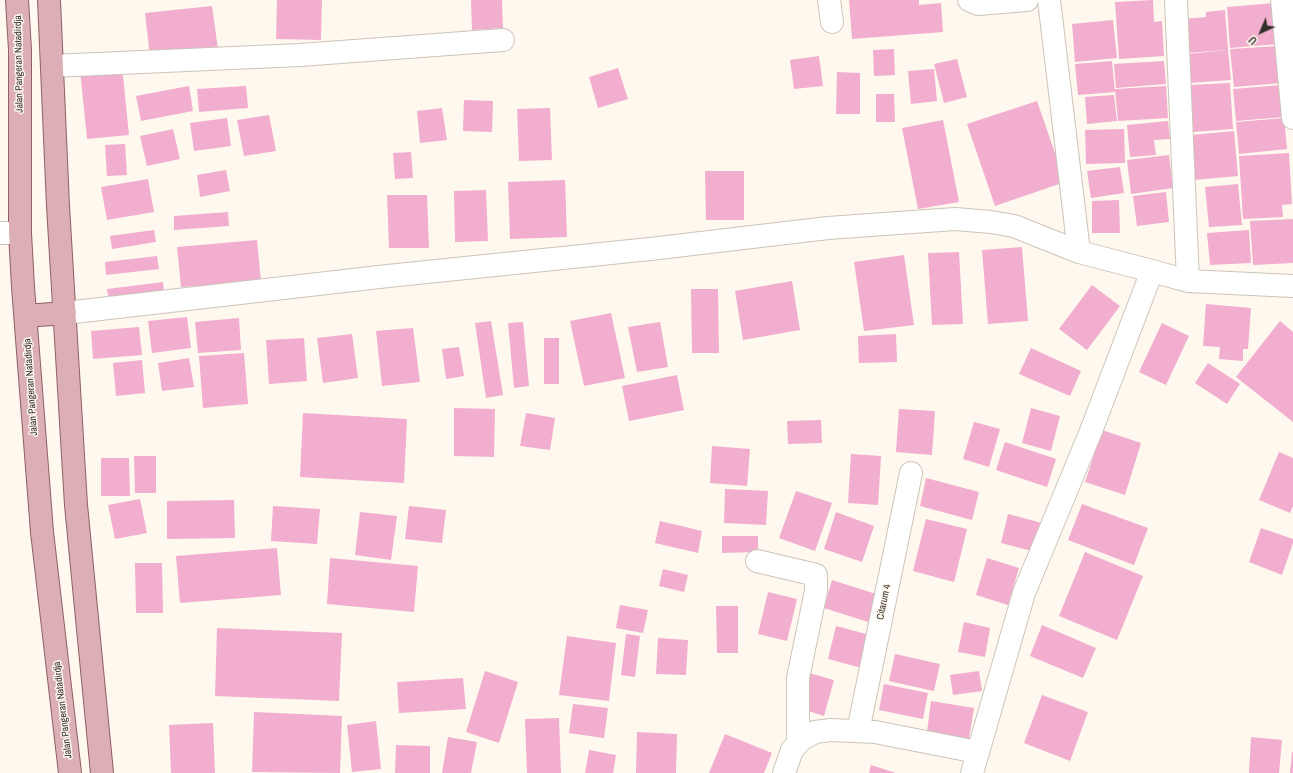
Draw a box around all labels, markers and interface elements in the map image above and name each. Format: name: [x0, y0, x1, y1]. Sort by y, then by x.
north arrow: [1241, 12, 1281, 52]
street label: Jalan Pangeran Natadirdja: [12, 15, 26, 113]
text: U: [1245, 33, 1260, 48]
street label: Jalan Pangeran Natadirdja: [22, 338, 40, 436]
street label: Citarum 4: [874, 583, 894, 621]
street label: Jalan Pangeran Natadirdja: [51, 661, 75, 759]

